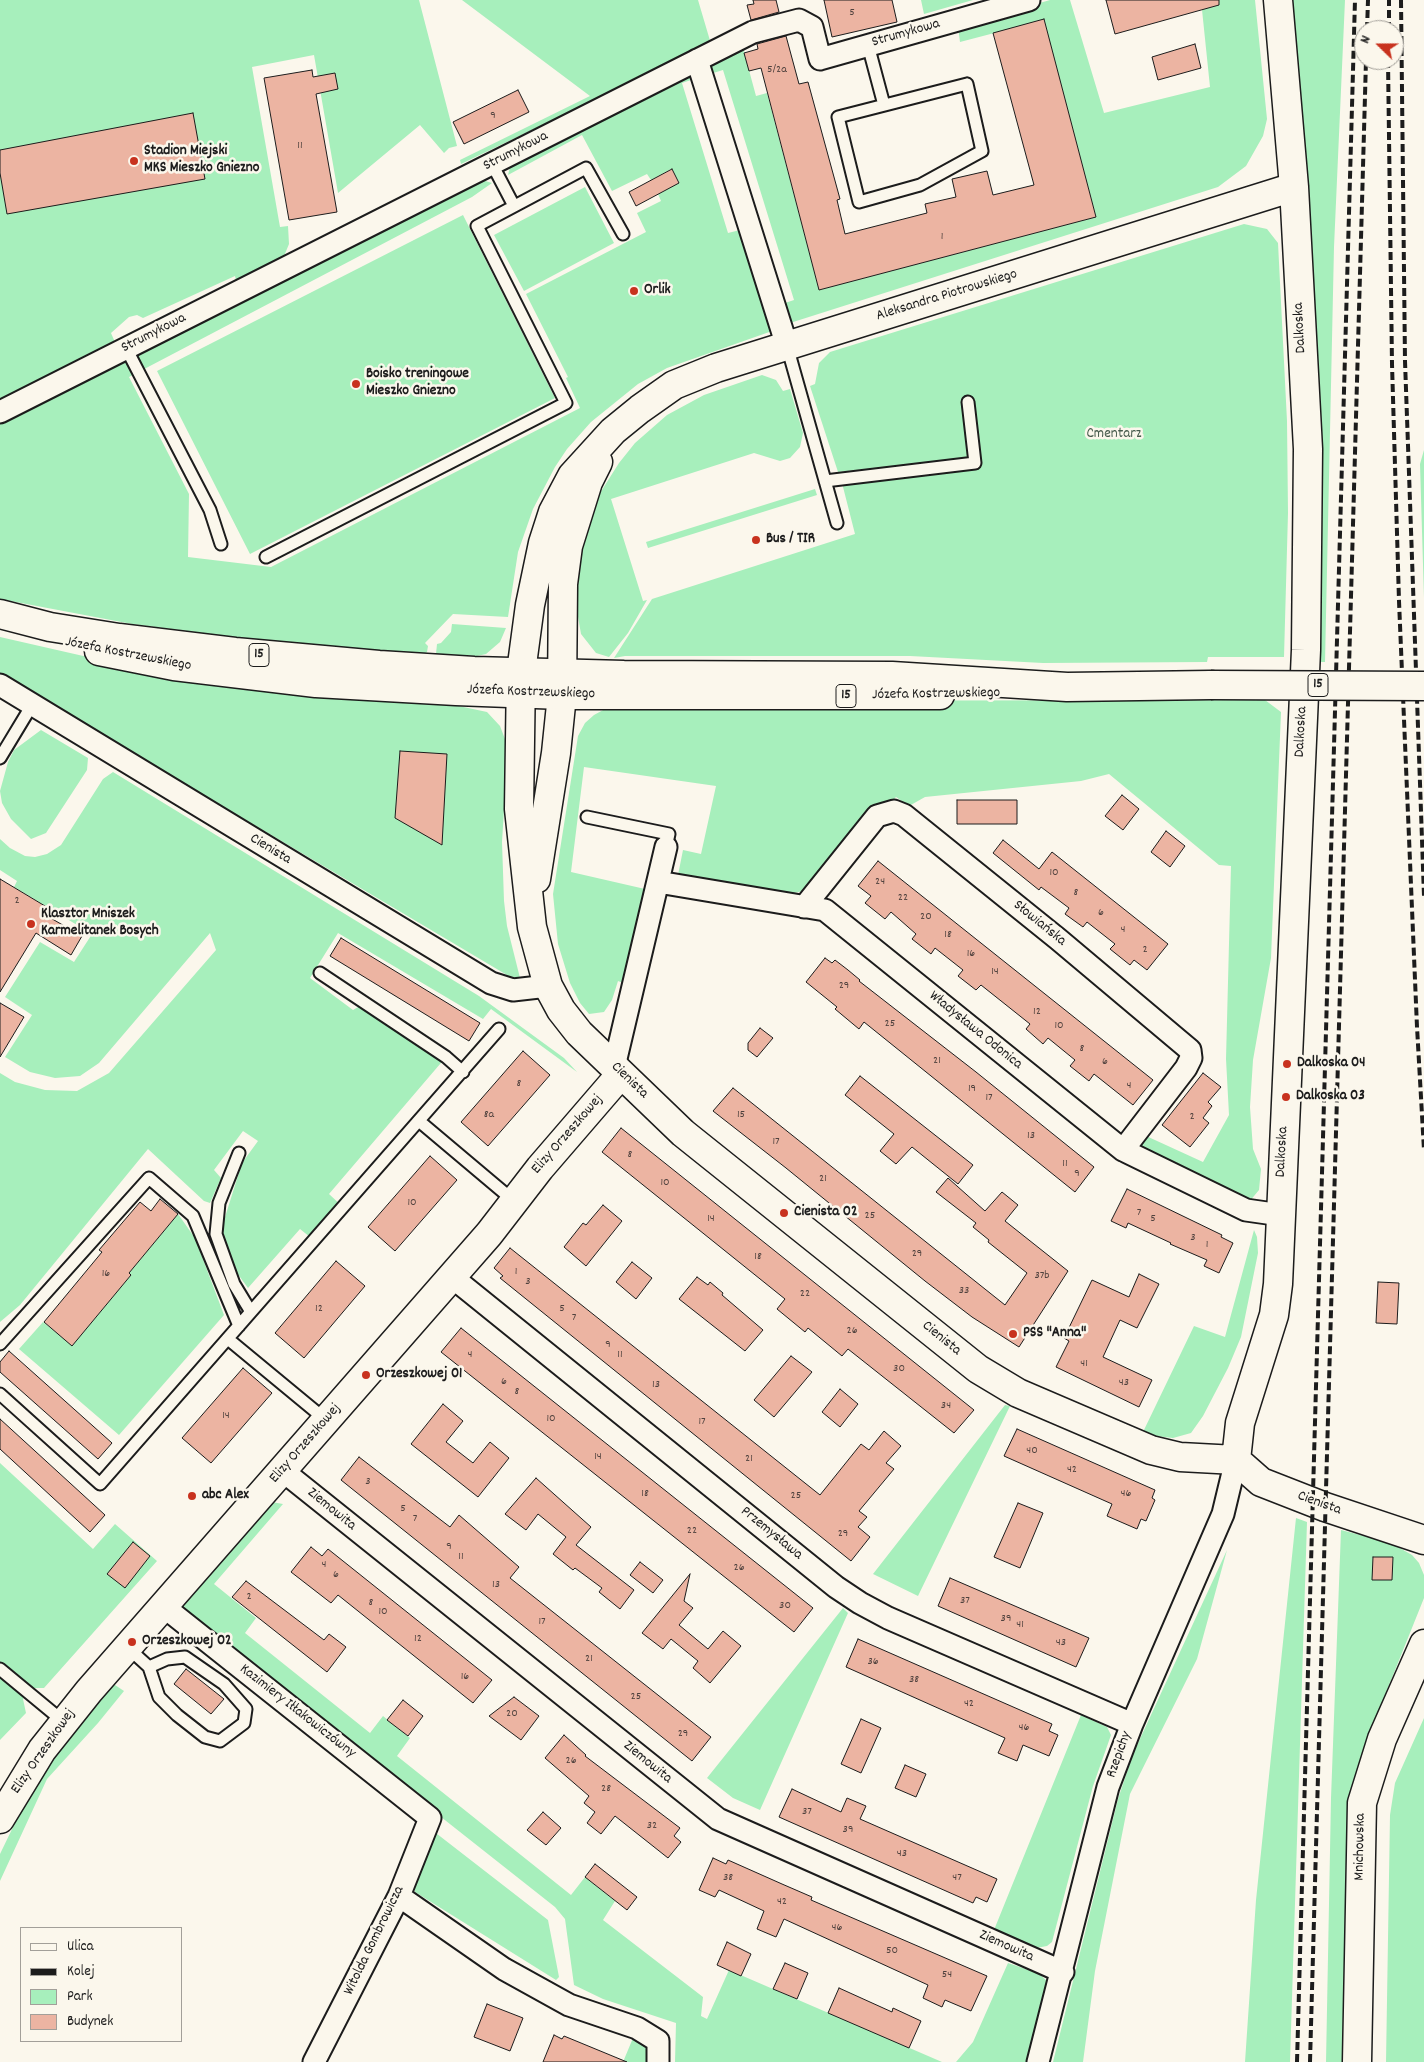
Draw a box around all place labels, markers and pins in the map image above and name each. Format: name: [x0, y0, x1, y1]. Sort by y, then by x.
place label: Stadion Miejski MKS Mieszko Gniezno: [144, 143, 259, 178]
marker: Stadion Miejski MKS Mieszko Gniezno: [128, 155, 140, 167]
place label: Orlik: [644, 282, 671, 300]
marker: Orlik: [628, 285, 640, 297]
place label: Boisko treningowe Mieszko Gniezno: [366, 366, 469, 401]
marker: Boisko treningowe Mieszko Gniezno: [350, 378, 362, 390]
place label: Bus / TIR: [766, 531, 815, 549]
marker: Bus / TIR: [750, 534, 762, 546]
place label: Klasztor Mniszek Karmelitanek Bosych: [41, 906, 159, 941]
marker: Klasztor Mniszek Karmelitanek Bosych: [25, 918, 37, 930]
place label: Dalkoska 04: [1297, 1055, 1366, 1073]
marker: Dalkoska 04: [1281, 1058, 1293, 1070]
place label: Dalkoska 03: [1296, 1088, 1365, 1106]
marker: Dalkoska 03: [1280, 1091, 1292, 1103]
place label: Cienista 02: [794, 1204, 857, 1222]
marker: Cienista 02: [778, 1207, 790, 1219]
place label: PSS "Anna": [1023, 1325, 1086, 1343]
marker: PSS "Anna": [1007, 1328, 1019, 1340]
place label: Orzeszkowej 01: [376, 1366, 462, 1384]
marker: Orzeszkowej 01: [360, 1369, 372, 1381]
place label: abc Alex: [202, 1487, 249, 1505]
marker: abc Alex: [186, 1490, 198, 1502]
place label: Orzeszkowej 02: [142, 1633, 232, 1651]
marker: Orzeszkowej 02: [126, 1636, 138, 1648]

